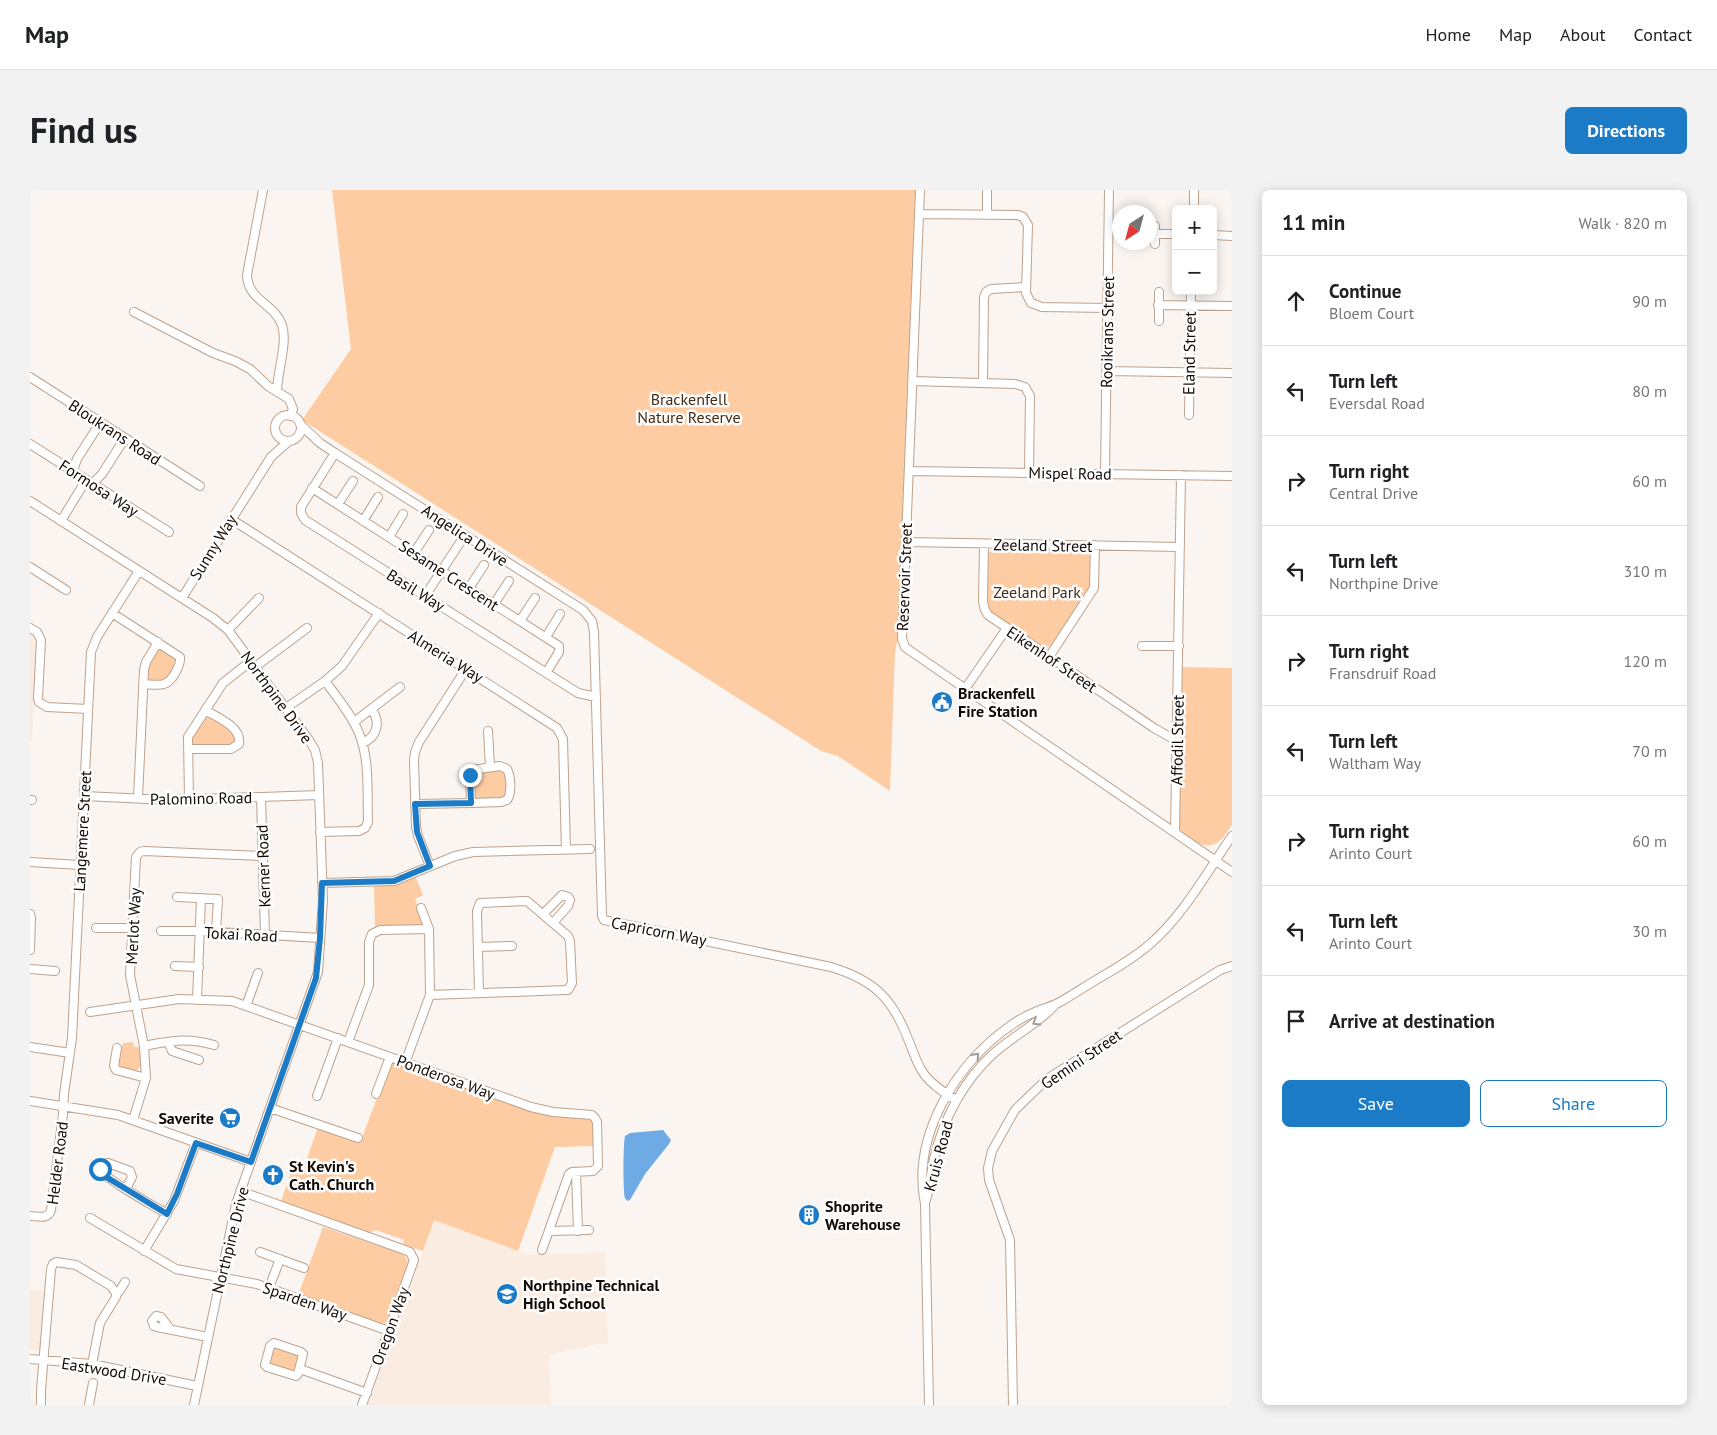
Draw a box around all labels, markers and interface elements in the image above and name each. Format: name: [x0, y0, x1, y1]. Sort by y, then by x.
text: Map: [25, 19, 69, 50]
text: Home: [1425, 23, 1471, 46]
text: Map: [1499, 23, 1532, 46]
text: About: [1560, 23, 1606, 46]
text: Contact: [1634, 23, 1692, 46]
text: Find us: [30, 107, 138, 153]
button: Directions: [1565, 107, 1687, 154]
north arrow: [1112, 205, 1157, 250]
map controls: [1172, 205, 1217, 295]
button: +: [1172, 205, 1217, 250]
text: 11 min: [1282, 209, 1345, 236]
text: Walk · 820 m: [1578, 213, 1667, 233]
button: −: [1172, 250, 1217, 295]
street label: Rooikrans Street: [1096, 275, 1118, 388]
text: Continue: [1329, 279, 1401, 303]
icon: ahead: [1282, 287, 1310, 315]
text: 90 m: [1632, 291, 1667, 311]
text: Bloem Court: [1329, 303, 1414, 323]
street label: Eland Street: [1178, 310, 1200, 395]
text: Turn left: [1329, 369, 1398, 393]
icon: left: [1282, 377, 1310, 405]
text: 80 m: [1632, 381, 1667, 401]
park label: Brackenfell Nature Reserve: [637, 389, 741, 427]
text: Eversdal Road: [1329, 393, 1425, 413]
street label: Bloukrans Road: [65, 395, 165, 469]
street label: Formosa Way: [56, 455, 143, 521]
text: Turn right: [1329, 459, 1409, 483]
street label: Mispel Road: [1028, 462, 1112, 484]
icon: right: [1282, 467, 1310, 495]
text: 60 m: [1632, 471, 1667, 491]
text: Central Drive: [1329, 483, 1418, 503]
street label: Angelica Drive: [418, 500, 512, 570]
street label: Sunny Way: [185, 510, 241, 583]
street label: Reservoir Street: [892, 522, 916, 631]
street label: Zeeland Street: [993, 534, 1093, 556]
street label: Sesame Crescent: [395, 535, 503, 615]
text: Turn left: [1329, 549, 1398, 573]
icon: left: [1282, 557, 1310, 585]
text: 310 m: [1624, 561, 1667, 581]
street label: Basil Way: [383, 564, 449, 616]
text: Northpine Drive: [1329, 573, 1438, 593]
park label: Zeeland Park: [993, 582, 1081, 602]
street label: Eikenhof Street: [1003, 621, 1101, 697]
street label: Almeria Way: [405, 625, 488, 687]
text: Turn right: [1329, 639, 1409, 663]
street label: Northpine Drive: [237, 647, 317, 747]
icon: right: [1282, 647, 1310, 675]
text: 120 m: [1624, 651, 1667, 671]
text: Fransdruif Road: [1329, 663, 1436, 683]
place label: Brackenfell Fire Station: [958, 683, 1037, 721]
public building icon: Brackenfell Fire Station: [930, 690, 954, 714]
street label: Affodil Street: [1166, 694, 1188, 786]
text: Turn left: [1329, 729, 1398, 753]
icon: left: [1282, 737, 1310, 765]
text: 70 m: [1632, 741, 1667, 761]
text: Waltham Way: [1329, 753, 1421, 773]
route end: [459, 764, 482, 787]
street label: Langemere Street: [69, 769, 95, 892]
street label: Palomino Road: [150, 787, 252, 809]
text: Turn right: [1329, 819, 1409, 843]
street label: Kerner Road: [252, 824, 274, 908]
icon: right: [1282, 827, 1310, 855]
text: 60 m: [1632, 831, 1667, 851]
text: Arinto Court: [1329, 843, 1412, 863]
street label: Merlot Way: [121, 887, 145, 965]
text: Turn left: [1329, 909, 1398, 933]
street label: Capricorn Way: [610, 912, 709, 950]
icon: left: [1282, 917, 1310, 945]
text: 30 m: [1632, 921, 1667, 941]
street label: Tokai Road: [204, 922, 278, 946]
text: Arinto Court: [1329, 933, 1412, 953]
icon: arrive: [1282, 1007, 1310, 1035]
text: Arrive at destination: [1329, 1009, 1495, 1033]
one-way arrow: [1032, 1015, 1041, 1025]
street label: Gemini Street: [1037, 1024, 1126, 1093]
street label: Ponderosa Way: [394, 1050, 498, 1104]
one-way arrow: [970, 1052, 979, 1061]
button: Save: [1282, 1080, 1470, 1127]
button: Share: [1480, 1080, 1667, 1127]
supermarket icon: Saverite: [218, 1106, 242, 1130]
place label: Saverite: [158, 1108, 214, 1128]
street label: Kruis Road: [919, 1118, 957, 1194]
street label: Helder Road: [42, 1120, 72, 1206]
place label: St Kevin's Cath. Church: [289, 1156, 374, 1194]
route start: [89, 1158, 112, 1181]
church icon: St Kevin's Cath. Church: [261, 1163, 285, 1187]
street label: Northpine Drive: [207, 1185, 253, 1295]
place label: Shoprite Warehouse: [825, 1196, 901, 1234]
building icon: Shoprite Warehouse: [797, 1203, 821, 1227]
place label: Northpine Technical High School: [523, 1275, 659, 1313]
street label: Sparden Way: [260, 1277, 350, 1325]
school or university icon: Northpine Technical High School: [495, 1282, 519, 1306]
street label: Oregon Way: [367, 1283, 414, 1368]
street label: Eastwood Drive: [60, 1353, 168, 1389]

